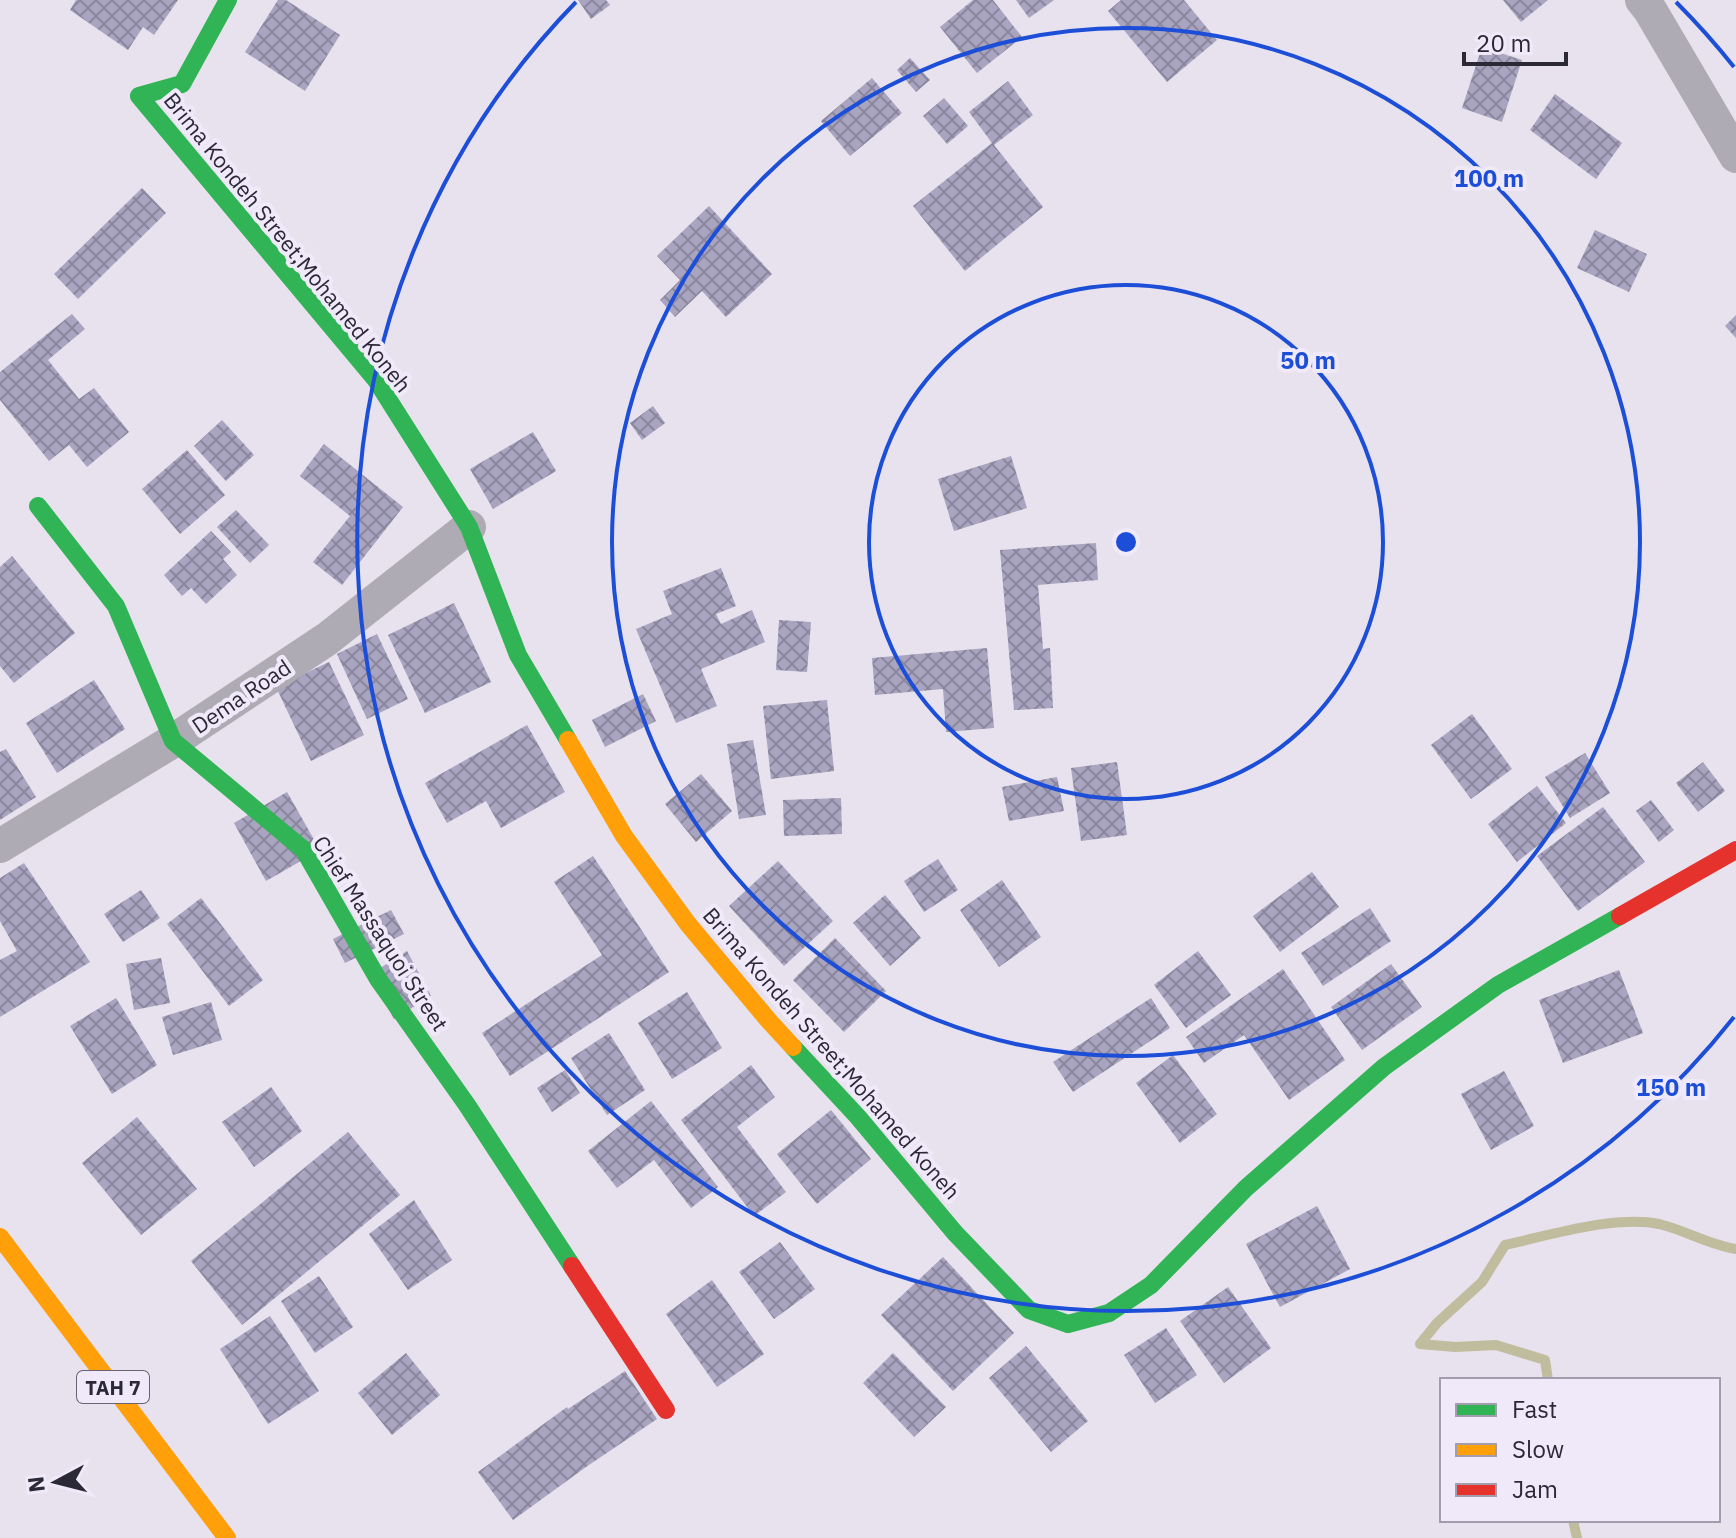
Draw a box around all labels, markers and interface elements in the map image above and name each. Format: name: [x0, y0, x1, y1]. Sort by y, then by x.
scale bar: [1464, 16, 1566, 66]
text: 20 m: [1476, 27, 1531, 59]
street label: Brima Kondeh Street;Mohamed Koneh: [158, 86, 418, 398]
text: 100 m: [1454, 162, 1524, 194]
text: 50 m: [1280, 344, 1336, 376]
centre of rings: [1112, 528, 1140, 556]
street label: Dema Road: [186, 652, 296, 740]
street label: Chief Massaquoi Street: [307, 830, 455, 1036]
street label: Brima Kondeh Street;Mohamed Koneh: [697, 901, 967, 1205]
text: 150 m: [1636, 1071, 1706, 1103]
road number: TAH 7: [77, 1371, 149, 1403]
legend: [1440, 1378, 1720, 1522]
text: Fast: [1512, 1393, 1557, 1425]
text: Slow: [1512, 1433, 1564, 1465]
north arrow: [16, 1442, 96, 1522]
text: Jam: [1512, 1473, 1558, 1505]
text: N: [20, 1475, 51, 1494]

